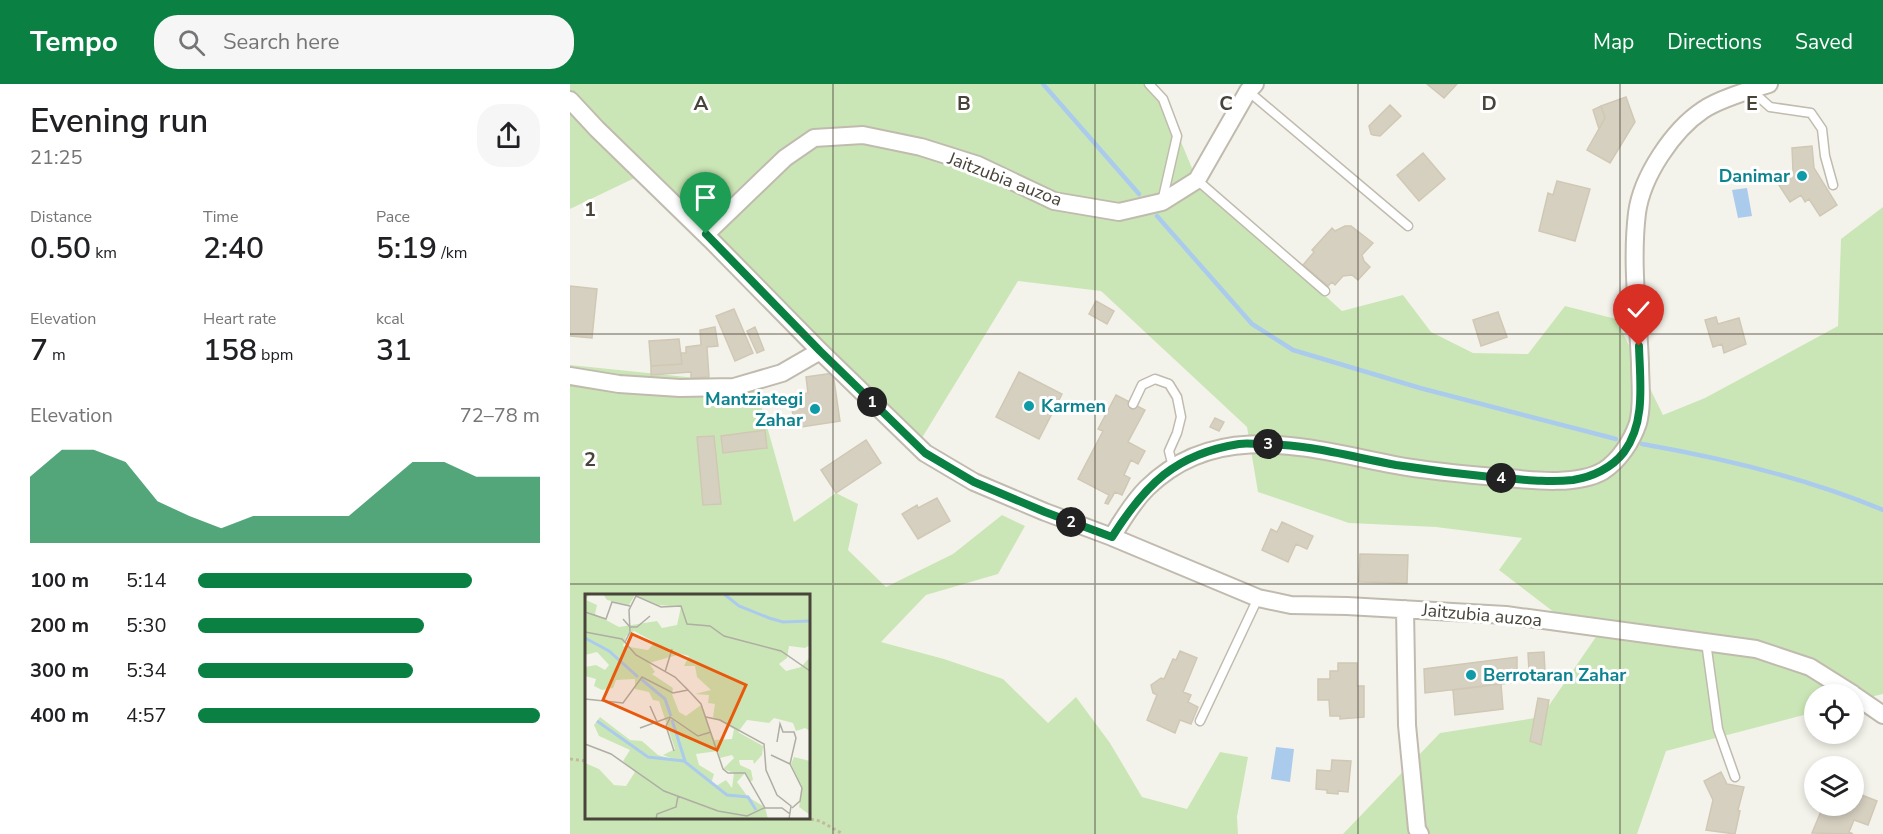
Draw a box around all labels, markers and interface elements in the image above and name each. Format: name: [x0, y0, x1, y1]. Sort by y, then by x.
search box: [154, 15, 574, 69]
text: Tempo: [30, 23, 118, 61]
icon: search: [175, 26, 208, 59]
text: Search here: [223, 27, 339, 57]
text: Map: [1593, 28, 1634, 56]
text: Directions: [1667, 28, 1762, 56]
text: Saved: [1795, 28, 1853, 56]
text: A: [694, 90, 709, 117]
text: B: [957, 90, 971, 117]
text: C: [1219, 90, 1233, 117]
text: D: [1481, 90, 1497, 117]
text: E: [1746, 90, 1758, 117]
text: Evening run: [30, 99, 208, 144]
button: share: [477, 104, 540, 167]
text: 21:25: [30, 144, 83, 171]
street label: Jaitzubia auzoa: [944, 146, 1066, 212]
place label: Danimar: [1719, 164, 1790, 188]
marker: Danimar: [1795, 169, 1809, 183]
pin: [680, 172, 731, 234]
icon: arrive: [689, 181, 722, 214]
text: 1: [584, 196, 596, 223]
text: Distance: [30, 206, 92, 228]
text: Time: [203, 206, 239, 228]
text: Pace: [376, 206, 410, 228]
text: 0.50: [30, 228, 91, 269]
text: 2:40: [203, 228, 264, 269]
text: 5:19: [376, 228, 437, 269]
text: km: [91, 242, 117, 264]
text: /km: [437, 242, 467, 264]
pin: [1613, 284, 1664, 346]
icon: check: [1622, 293, 1655, 326]
text: Elevation: [30, 308, 96, 330]
text: Heart rate: [203, 308, 276, 330]
text: kcal: [376, 308, 404, 330]
text: 7: [30, 330, 48, 371]
text: 158: [203, 330, 257, 371]
text: 31: [376, 330, 412, 371]
text: m: [48, 344, 66, 366]
text: bpm: [257, 344, 293, 366]
place label: Mantziategi Zahar: [705, 387, 803, 432]
pin: 1: [857, 387, 887, 417]
text: 1: [867, 391, 877, 413]
place label: Karmen: [1041, 394, 1106, 418]
marker: Karmen: [1022, 399, 1036, 413]
text: Elevation: [30, 402, 113, 429]
text: 72–78 m: [460, 402, 540, 429]
marker: Mantziategi Zahar: [808, 402, 822, 416]
pin: 3: [1253, 429, 1283, 459]
text: 3: [1263, 433, 1273, 455]
text: 2: [584, 446, 596, 473]
pin: 4: [1486, 463, 1516, 493]
text: 4: [1496, 467, 1506, 489]
pin: 2: [1056, 507, 1086, 537]
text: 2: [1066, 511, 1076, 533]
text: 100 m: [30, 567, 89, 594]
text: 5:14: [126, 567, 167, 594]
inset map: [585, 594, 810, 819]
street label: Jaitzubia auzoa: [1420, 598, 1543, 632]
text: 200 m: [30, 612, 89, 639]
text: 5:30: [126, 612, 167, 639]
text: 300 m: [30, 657, 89, 684]
text: 5:34: [126, 657, 167, 684]
place label: Berrotaran Zahar: [1483, 663, 1626, 687]
marker: Berrotaran Zahar: [1464, 668, 1478, 682]
map controls: [1804, 684, 1864, 816]
button: locate: [1804, 684, 1864, 744]
text: 400 m: [30, 702, 89, 729]
text: 4:57: [126, 702, 167, 729]
button: layers: [1804, 756, 1864, 816]

